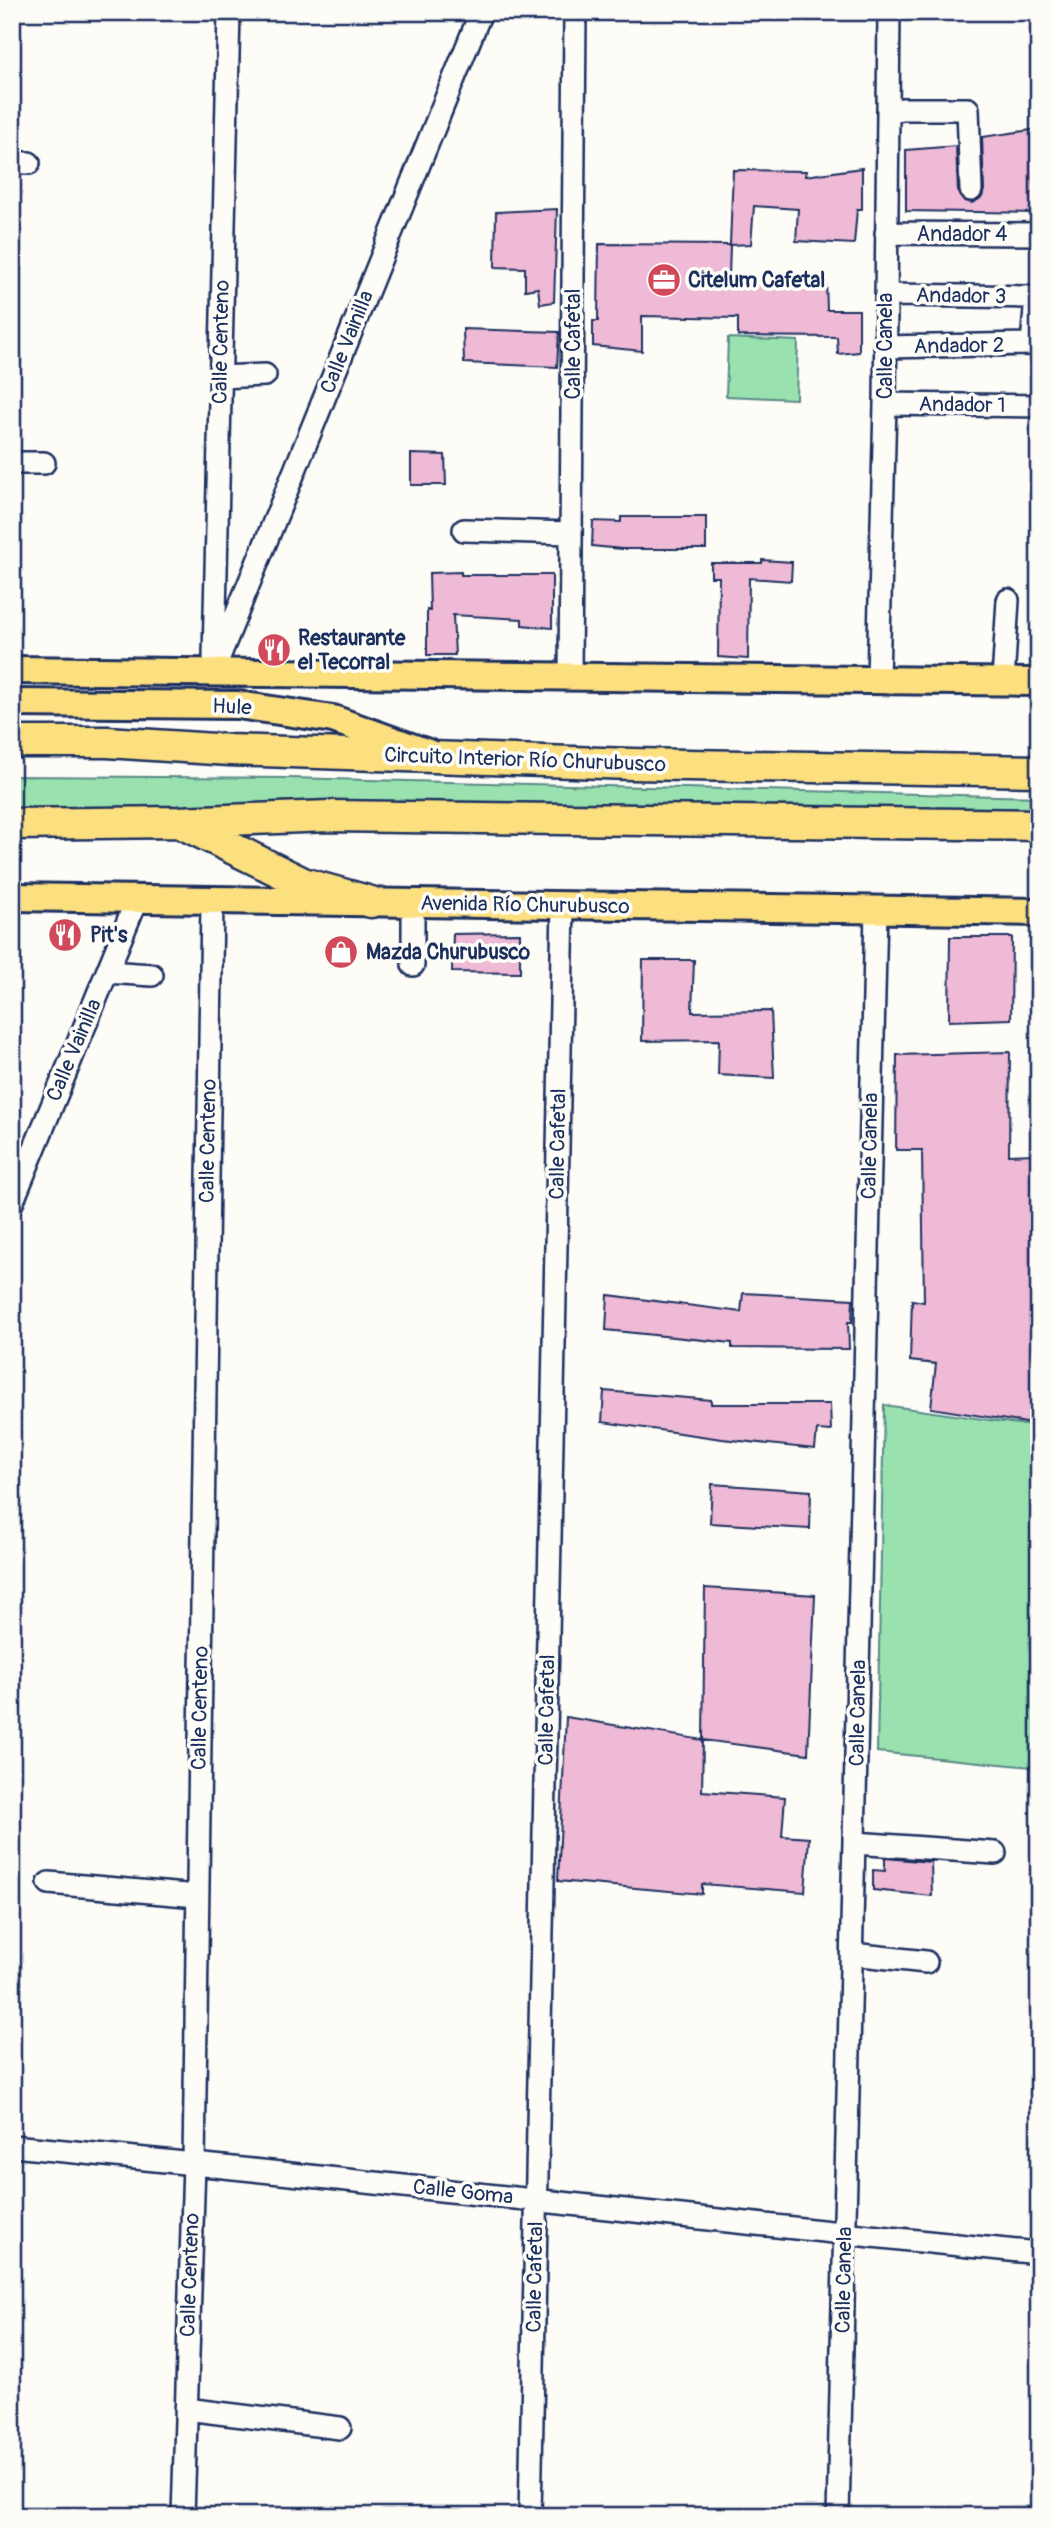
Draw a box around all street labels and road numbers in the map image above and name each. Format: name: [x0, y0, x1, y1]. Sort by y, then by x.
street label: Andador 4: [917, 221, 1007, 248]
street label: Calle Centeno: [206, 280, 236, 404]
street label: Andador 3: [916, 282, 1006, 310]
street label: Calle Vainilla: [314, 286, 380, 398]
street label: Calle Cafetal: [560, 288, 587, 400]
street label: Calle Canela: [872, 293, 899, 399]
street label: Andador 2: [914, 332, 1004, 360]
street label: Andador 1: [918, 391, 1006, 419]
street label: Hule: [212, 692, 253, 722]
street label: Circuito Interior Río Churubusco: [384, 742, 666, 778]
street label: Avenida Río Churubusco: [420, 890, 630, 920]
street label: Calle Vainilla: [40, 995, 108, 1105]
street label: Calle Centeno: [193, 1079, 223, 1203]
street label: Calle Cafetal: [544, 1088, 572, 1200]
street label: Calle Canela: [856, 1092, 884, 1200]
street label: Calle Centeno: [185, 1646, 215, 1770]
street label: Calle Cafetal: [533, 1654, 561, 1766]
street label: Calle Canela: [844, 1659, 872, 1767]
street label: Calle Goma: [412, 2173, 514, 2211]
street label: Calle Centeno: [174, 2212, 206, 2338]
street label: Calle Cafetal: [521, 2221, 549, 2333]
street label: Calle Canela: [830, 2226, 858, 2334]

